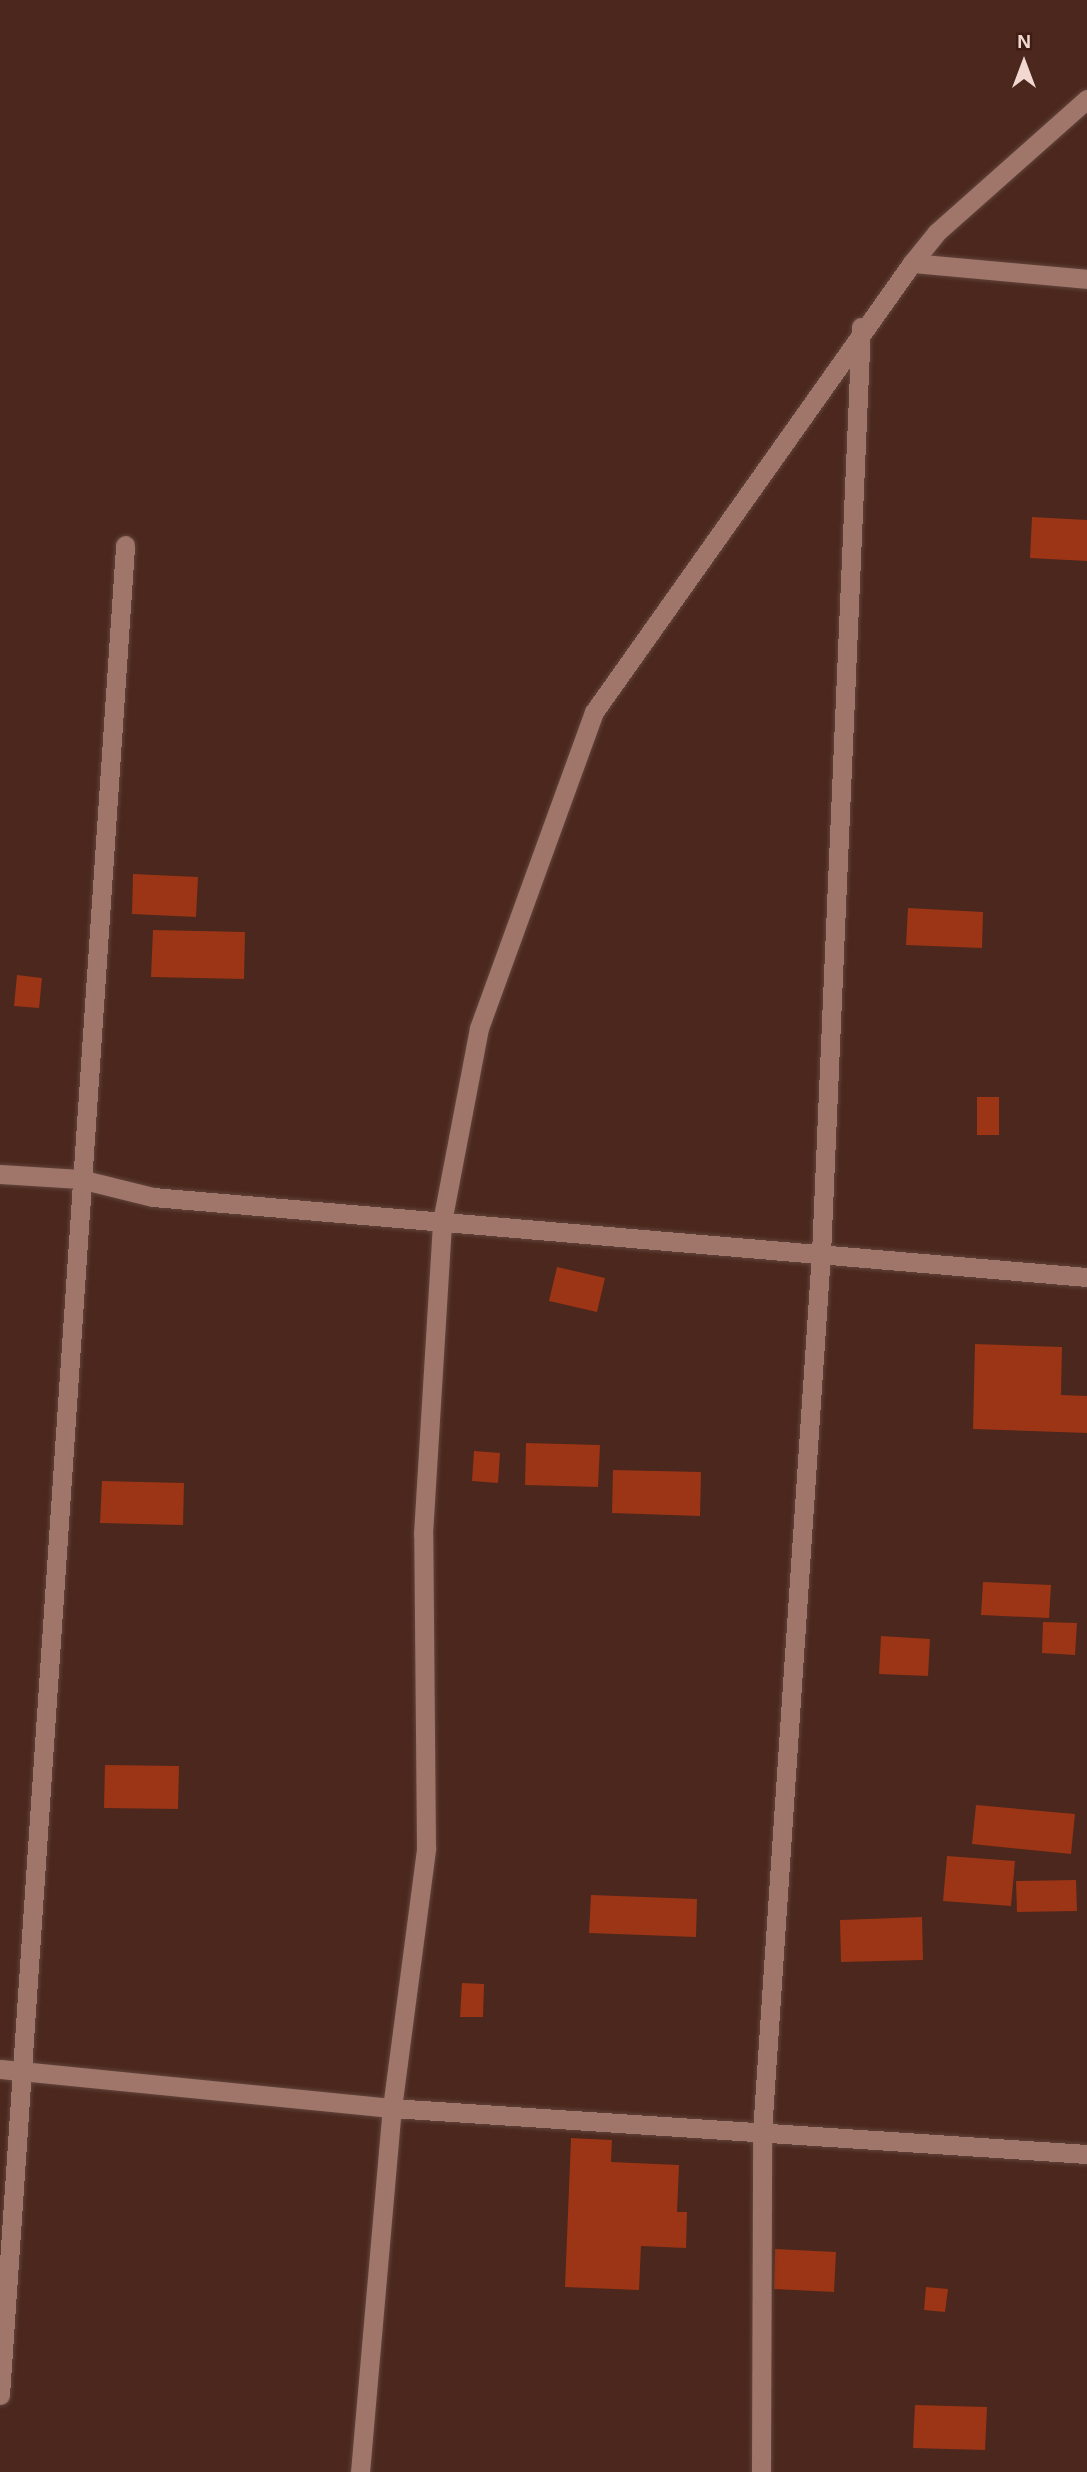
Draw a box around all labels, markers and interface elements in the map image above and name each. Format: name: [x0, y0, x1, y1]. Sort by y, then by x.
north arrow: [989, 28, 1059, 98]
text: N: [1017, 31, 1031, 52]

